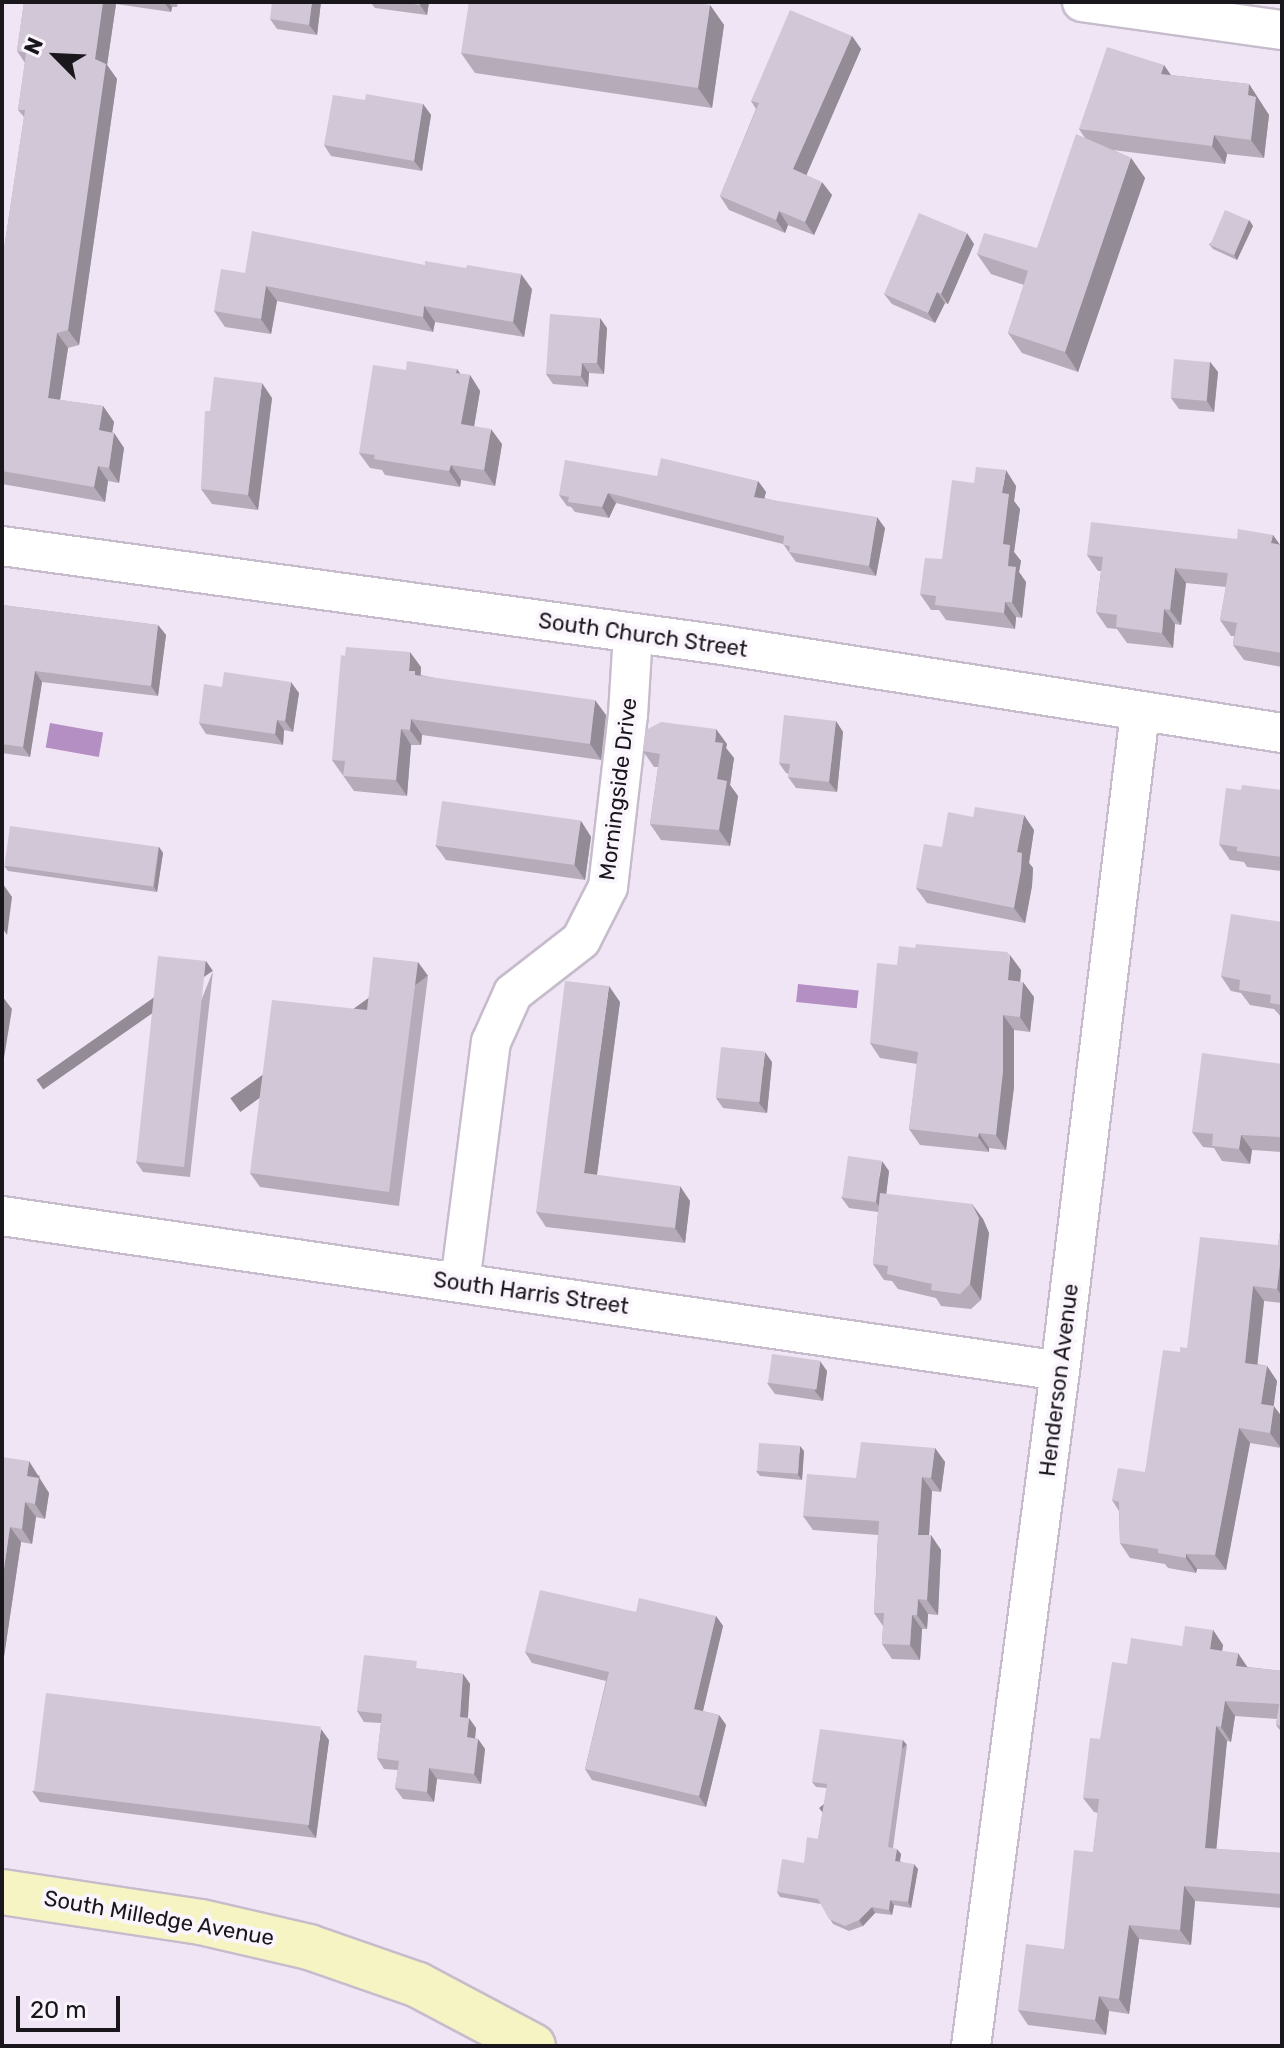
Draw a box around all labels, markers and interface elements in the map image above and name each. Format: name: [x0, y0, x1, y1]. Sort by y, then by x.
north arrow: [16, 16, 96, 96]
text: N: [18, 33, 49, 59]
street label: South Church Street: [537, 607, 749, 663]
street label: Morningside Drive: [594, 696, 642, 882]
street label: South Harris Street: [432, 1266, 630, 1320]
street label: Henderson Avenue: [1034, 1282, 1084, 1478]
street label: South Milledge Avenue: [42, 1885, 276, 1951]
scale bar: [20, 1980, 124, 2030]
text: 20 m: [30, 1996, 87, 2024]

